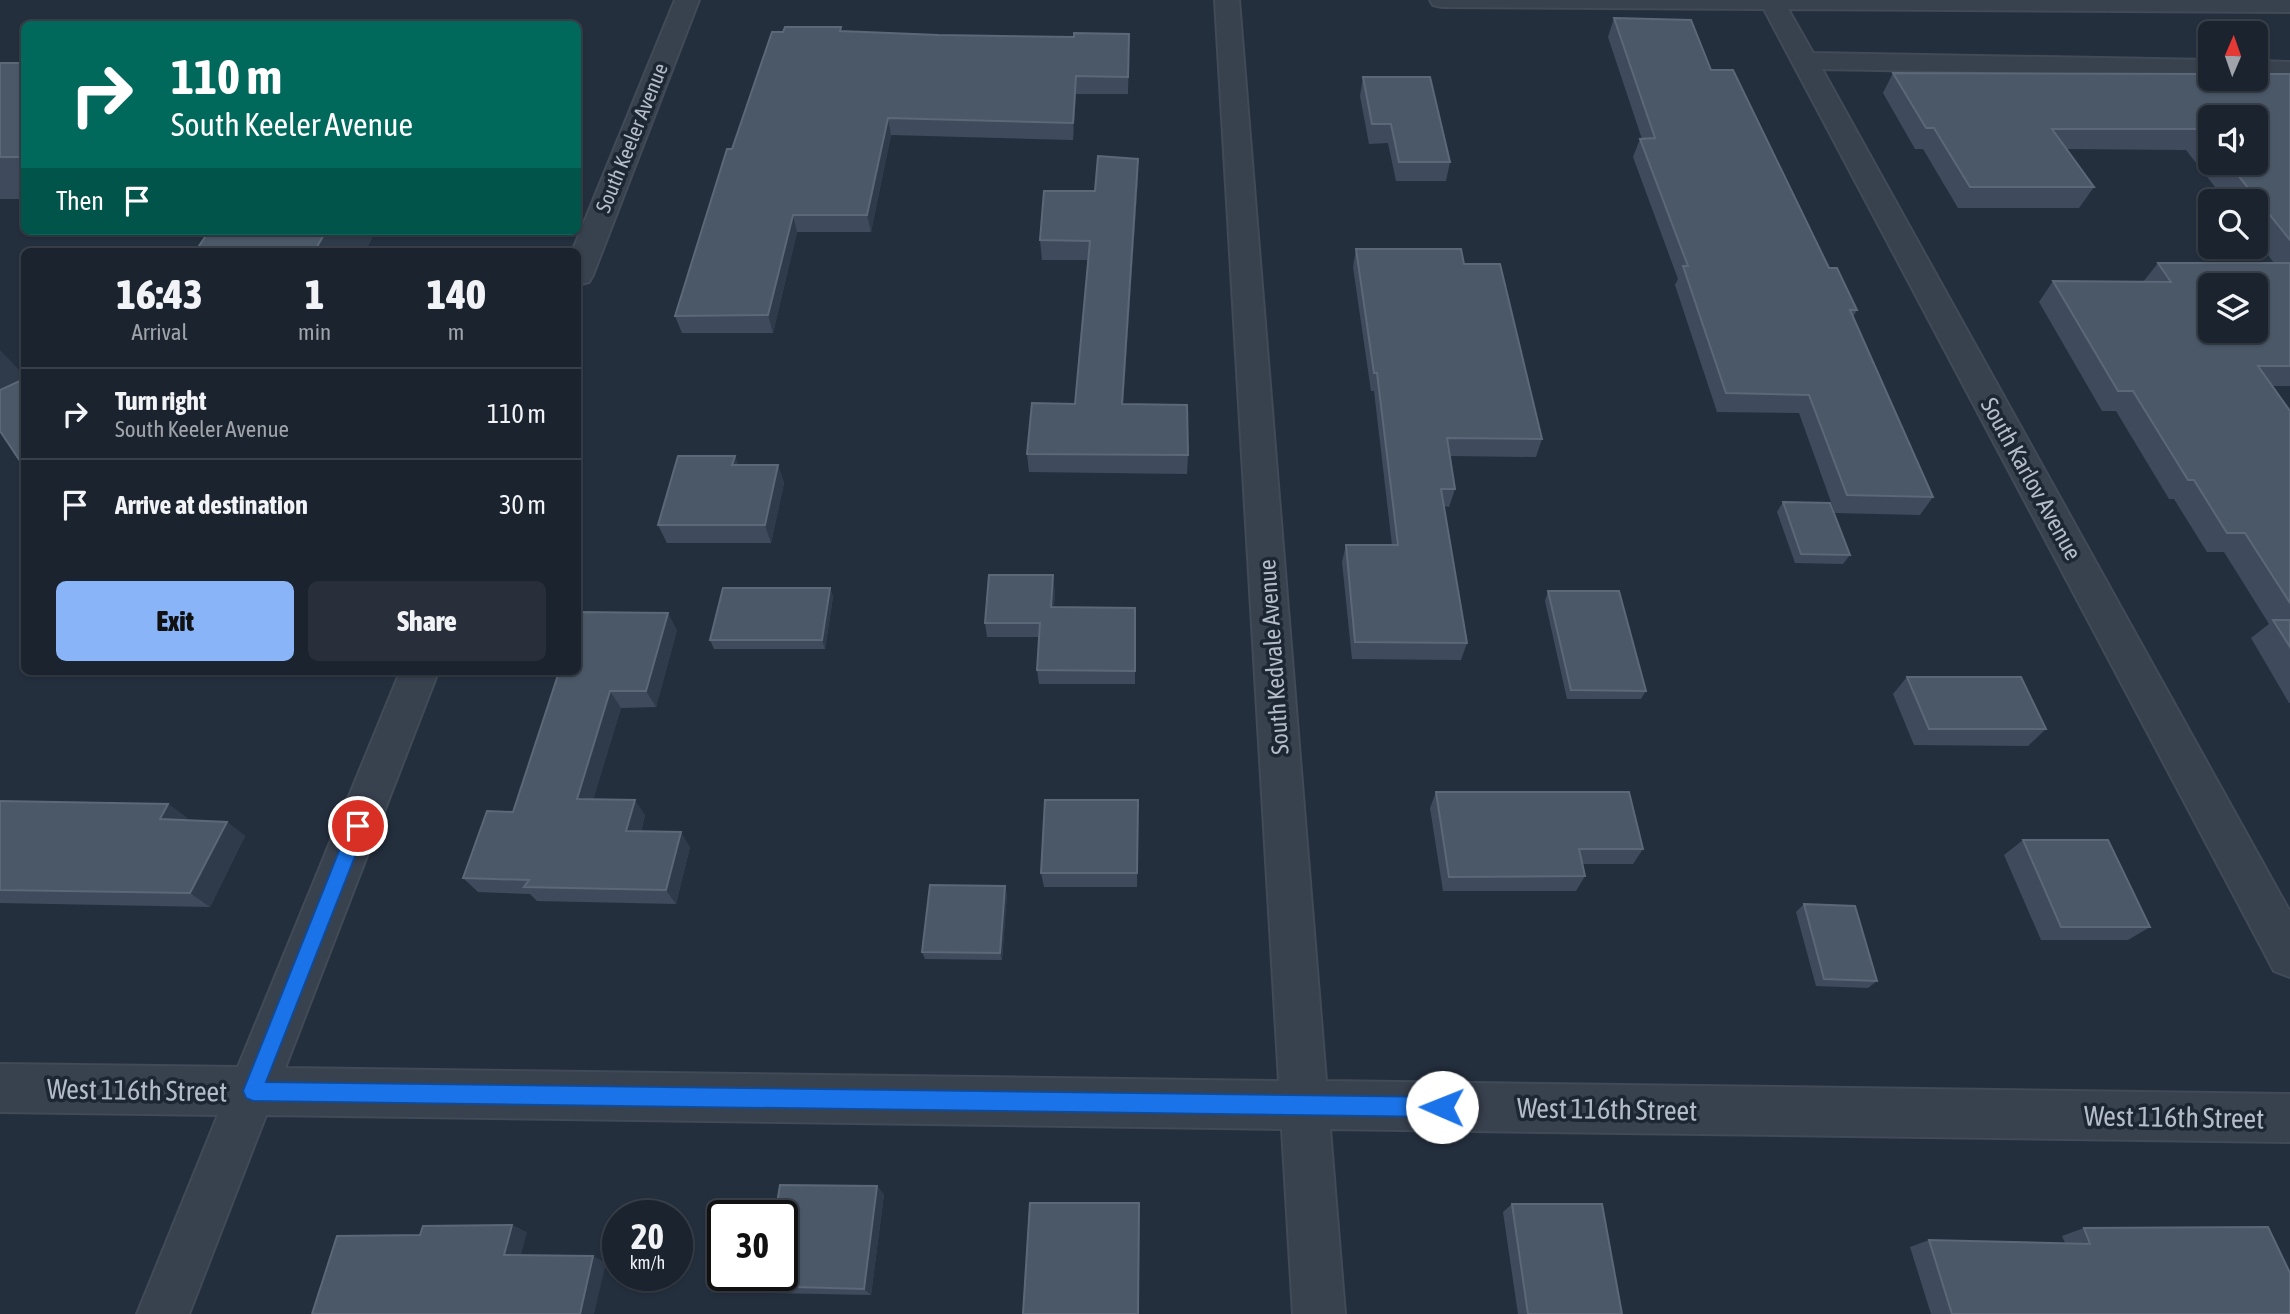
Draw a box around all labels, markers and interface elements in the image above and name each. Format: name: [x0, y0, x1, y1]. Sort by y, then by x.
north arrow: [2198, 21, 2268, 91]
map controls: [2198, 21, 2268, 343]
text: 110 m: [171, 48, 282, 104]
icon: right: [56, 49, 147, 140]
street label: South Keeler Avenue: [590, 59, 672, 216]
button: sound: [2198, 105, 2268, 175]
text: South Keeler Avenue: [171, 106, 413, 143]
icon: arrive: [118, 182, 156, 220]
text: Then: [56, 186, 104, 216]
button: search: [2198, 189, 2268, 259]
text: 16:43: [116, 270, 203, 318]
text: 1: [305, 270, 324, 318]
text: 140: [426, 270, 486, 318]
button: layers: [2198, 273, 2268, 343]
text: Arrival: [131, 319, 188, 345]
text: min: [298, 319, 331, 345]
text: m: [448, 319, 464, 345]
text: Turn right: [115, 386, 206, 416]
street label: South Karlov Avenue: [1976, 393, 2087, 564]
icon: right: [56, 395, 94, 433]
text: 110 m: [487, 399, 546, 429]
text: South Keeler Avenue: [115, 416, 289, 442]
icon: arrive: [56, 486, 94, 524]
text: Arrive at destination: [115, 490, 308, 520]
text: 30 m: [499, 490, 546, 520]
street label: South Kedvale Avenue: [1253, 558, 1294, 756]
button: Exit: [56, 581, 294, 661]
button: Share: [308, 581, 546, 661]
pin: [328, 796, 388, 856]
icon: arrive: [339, 807, 377, 845]
position arrow: [1405, 1070, 1479, 1144]
street label: West 116th Street: [47, 1072, 227, 1108]
street label: West 116th Street: [1517, 1091, 1697, 1127]
street label: West 116th Street: [2084, 1099, 2264, 1135]
speed limit sign: 30: [707, 1200, 798, 1291]
text: 20: [631, 1216, 664, 1256]
text: km/h: [630, 1252, 665, 1273]

